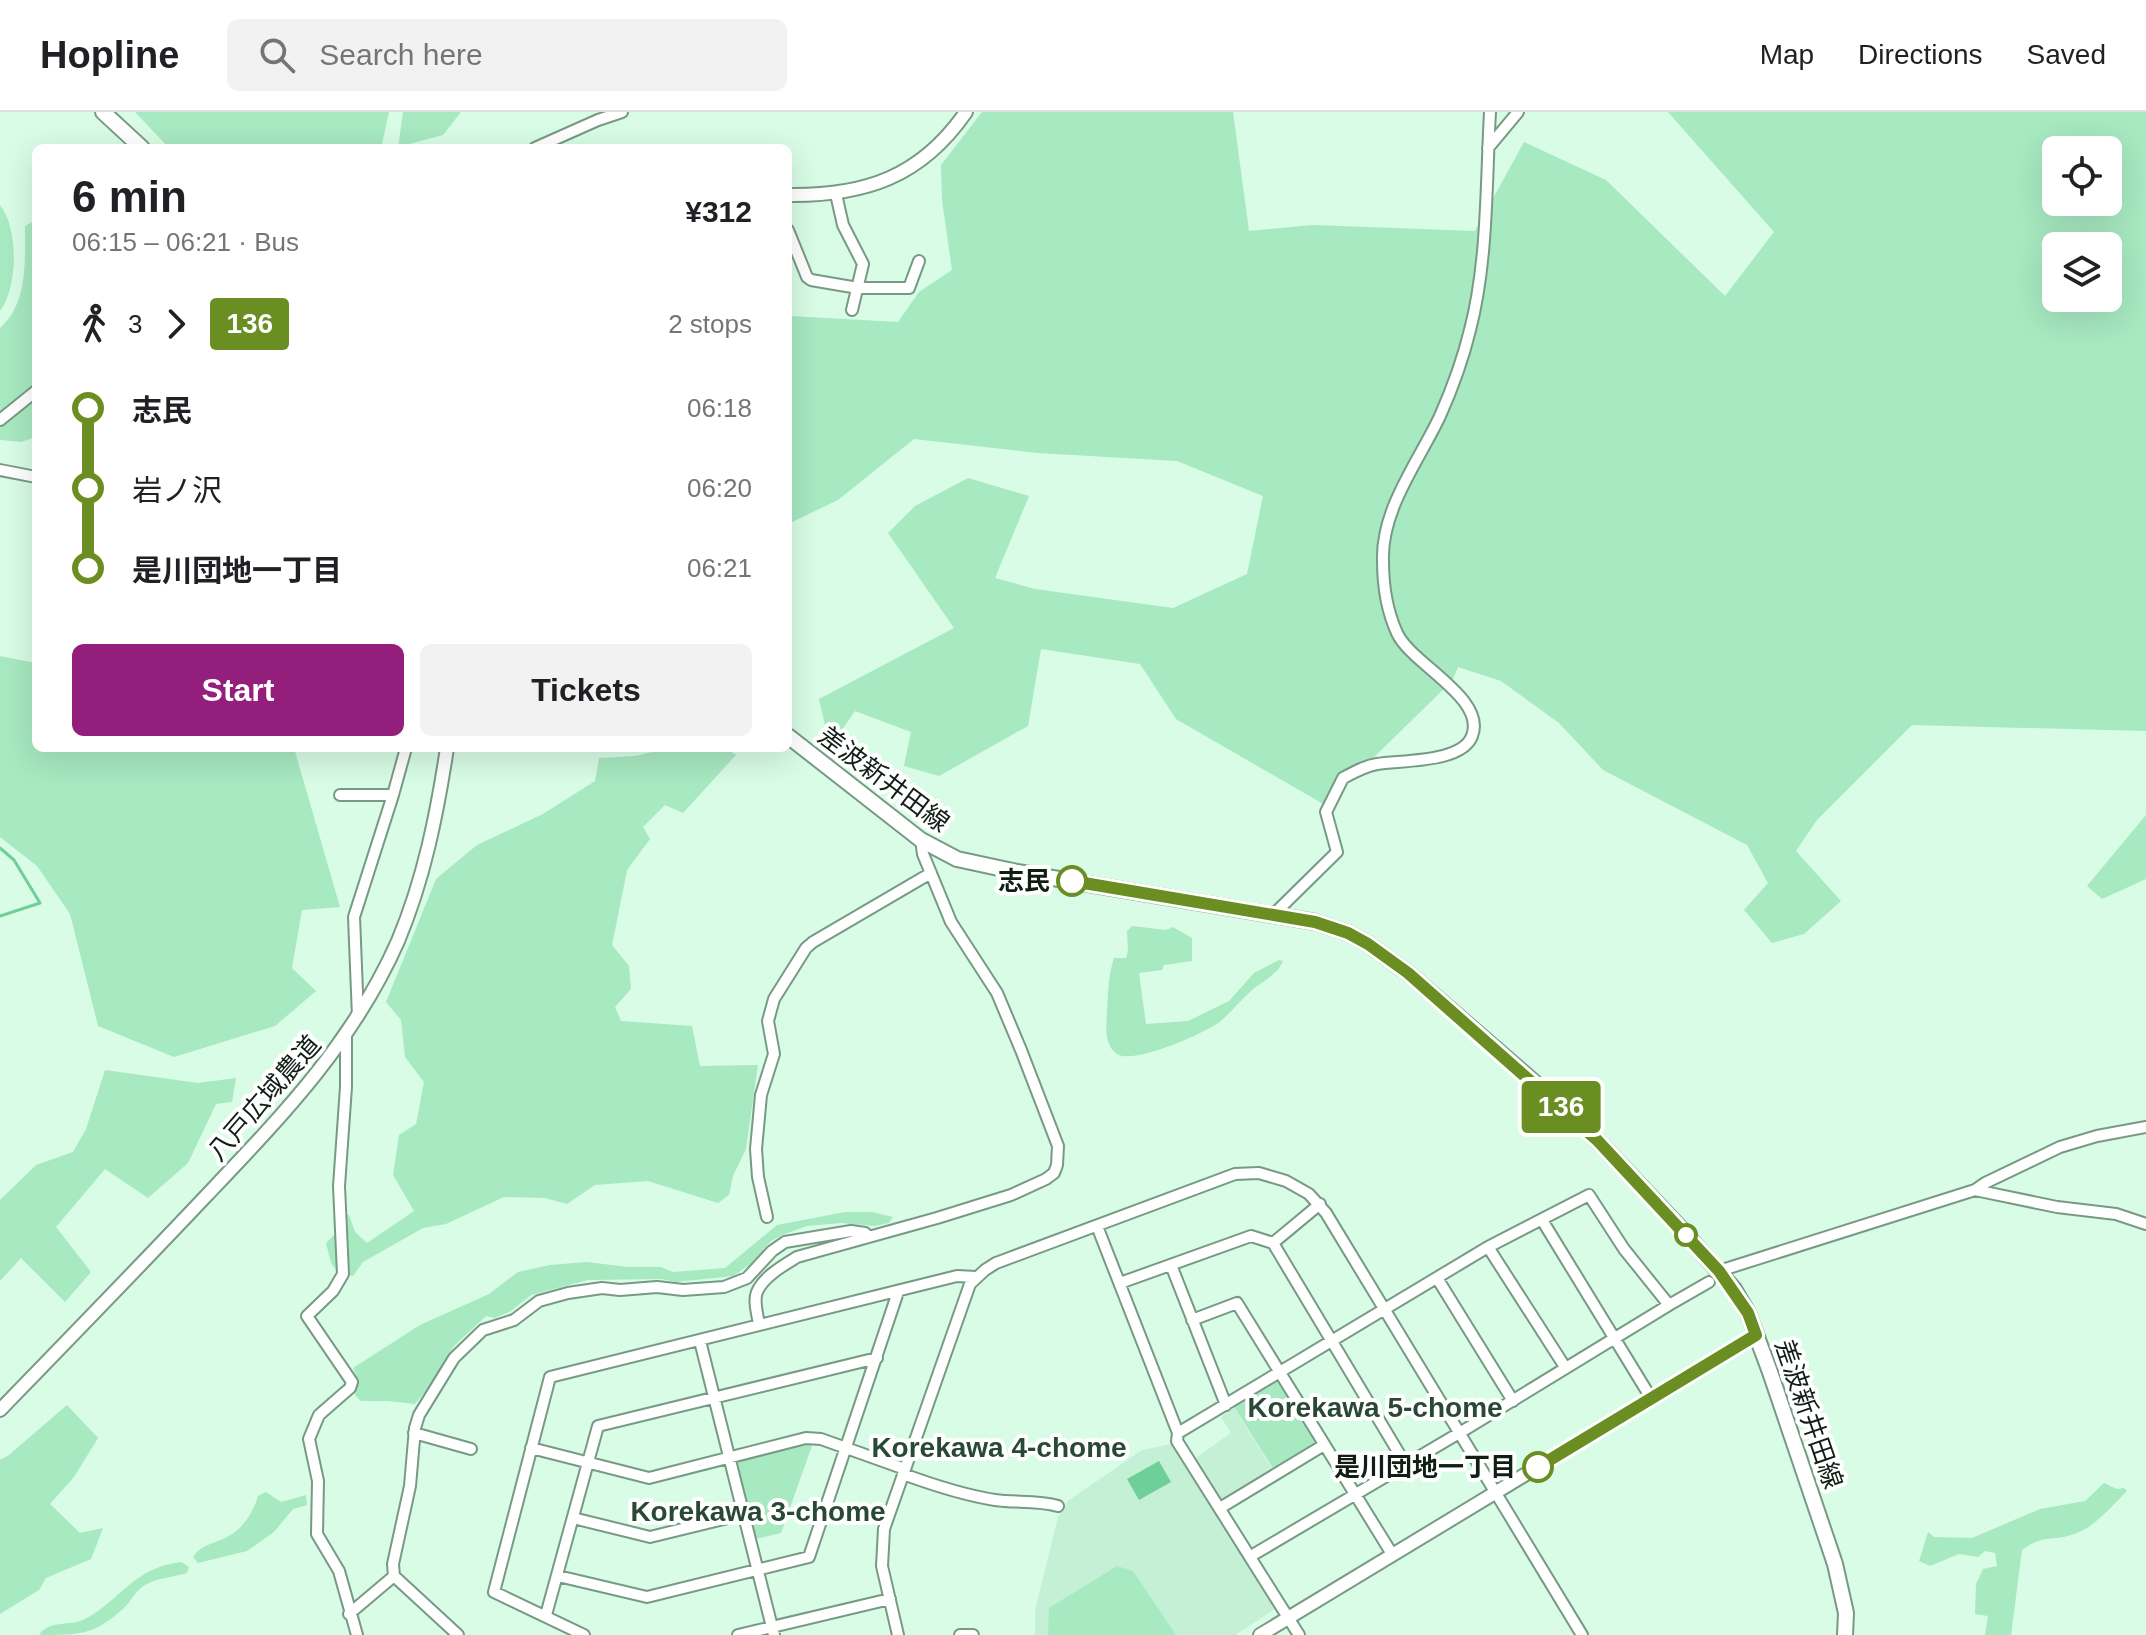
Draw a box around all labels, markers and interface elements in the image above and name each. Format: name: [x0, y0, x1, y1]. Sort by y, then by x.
search box: [227, 19, 787, 91]
icon: search: [255, 33, 299, 77]
text: Hopline: [40, 34, 179, 76]
text: Search here: [319, 38, 483, 71]
text: Map: [1760, 39, 1814, 70]
text: Directions: [1858, 39, 1983, 70]
text: Saved: [2027, 39, 2106, 70]
map controls: [2042, 136, 2122, 312]
button: locate: [2042, 136, 2122, 216]
text: 6 min: [72, 172, 187, 221]
text: ¥312: [685, 195, 752, 228]
text: 06:15 – 06:21 · Bus: [72, 227, 299, 257]
button: layers: [2042, 232, 2122, 312]
icon: walk: [72, 302, 116, 346]
icon: forward: [154, 302, 198, 346]
text: 136: [226, 308, 273, 339]
text: 3: [128, 309, 142, 339]
text: 2 stops: [668, 309, 752, 339]
text: 06:18: [687, 393, 752, 423]
text: 志民: [132, 394, 192, 427]
text: 06:20: [687, 473, 752, 503]
text: 岩ノ沢: [132, 474, 222, 507]
text: 06:21: [687, 553, 752, 583]
text: 是川団地一丁目: [132, 554, 342, 587]
button: Start: [72, 644, 404, 736]
button: Tickets: [420, 644, 752, 736]
street label: 差波新井田線: [813, 720, 955, 838]
place label: 志民: [998, 866, 1050, 896]
marker: 志民: [1057, 866, 1087, 896]
street label: 八戸広域農道: [202, 1029, 326, 1167]
line badge: 136: [1515, 1081, 1607, 1133]
text: 136: [1538, 1091, 1584, 1122]
unlabelled marker: [1675, 1224, 1697, 1246]
street label: 差波新井田線: [1769, 1335, 1849, 1493]
district label: Korekawa 5-chome: [1247, 1392, 1503, 1423]
district label: Korekawa 4-chome: [871, 1432, 1127, 1463]
place label: 是川団地一丁目: [1334, 1452, 1516, 1482]
marker: 是川団地一丁目: [1523, 1452, 1553, 1482]
district label: Korekawa 3-chome: [630, 1496, 886, 1527]

